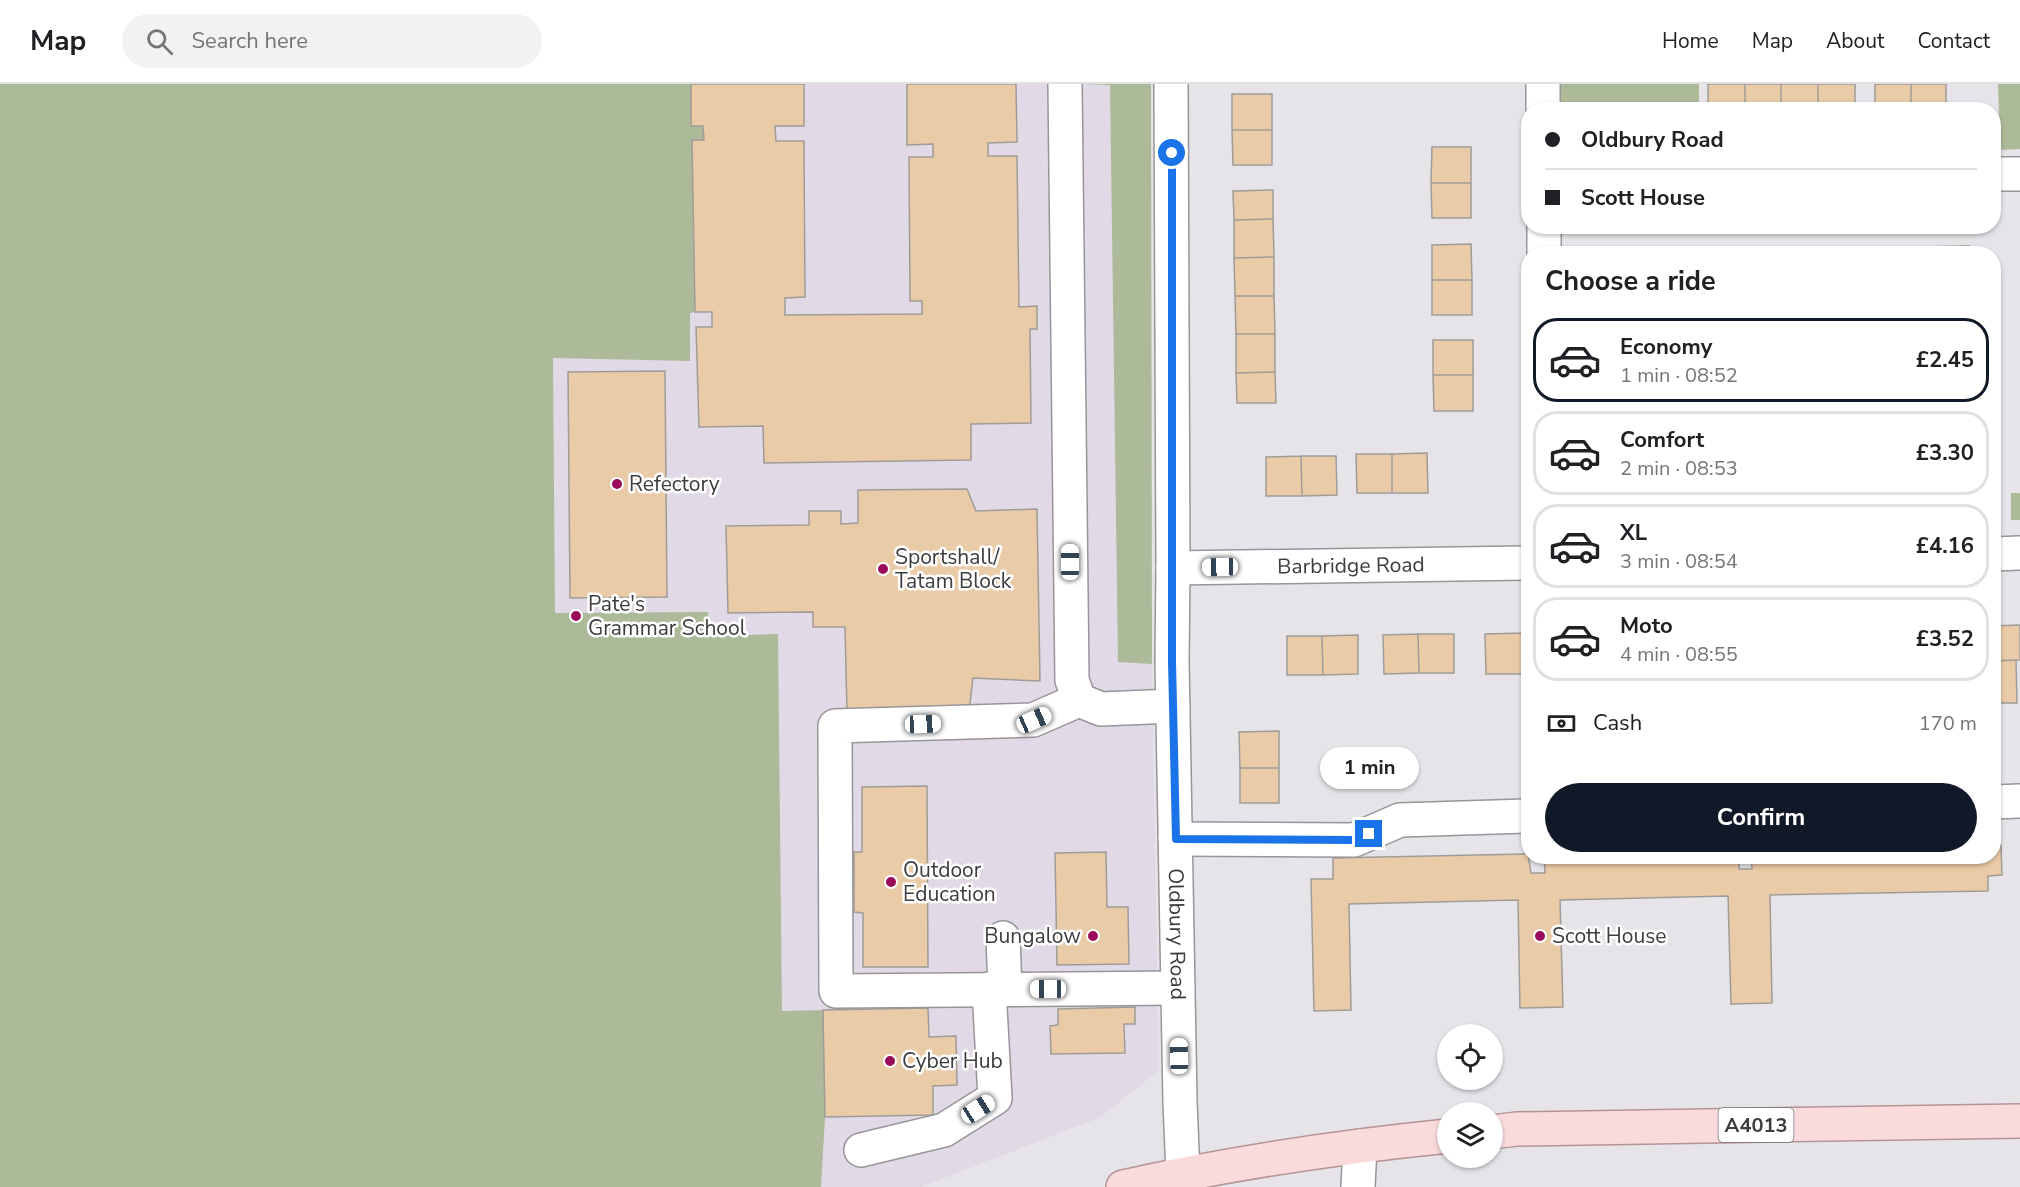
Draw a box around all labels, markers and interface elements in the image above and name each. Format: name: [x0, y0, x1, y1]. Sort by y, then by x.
search box: [122, 14, 542, 68]
text: Map: [30, 22, 86, 60]
icon: search: [143, 25, 176, 58]
text: Search here: [191, 26, 308, 56]
text: Home: [1662, 27, 1719, 55]
text: Map: [1752, 27, 1793, 55]
text: About: [1826, 27, 1884, 55]
text: Contact: [1917, 27, 1990, 55]
text: Oldbury Road: [1581, 125, 1724, 155]
route start: [1158, 139, 1185, 166]
text: Scott House: [1581, 183, 1705, 213]
text: Choose a ride: [1545, 263, 1716, 300]
text: Economy: [1620, 332, 1712, 362]
icon: car: [1548, 333, 1602, 387]
text: £2.45: [1916, 345, 1974, 375]
text: 1 min · 08:52: [1620, 362, 1738, 389]
text: Comfort: [1620, 425, 1704, 455]
icon: car: [1548, 426, 1602, 480]
text: £3.30: [1916, 438, 1974, 468]
text: 2 min · 08:53: [1620, 455, 1738, 482]
place label: Refectory: [629, 470, 720, 498]
marker: Refectory: [610, 477, 624, 491]
text: XL: [1620, 518, 1647, 548]
icon: car: [1548, 519, 1602, 573]
text: £4.16: [1916, 531, 1974, 561]
place label: Sportshall/ Tatam Block: [895, 543, 1012, 595]
car: [1061, 544, 1079, 580]
text: 3 min · 08:54: [1620, 548, 1738, 575]
street label: Barbridge Road: [1277, 550, 1425, 581]
car: [1202, 558, 1238, 576]
marker: Sportshall/ Tatam Block: [876, 562, 890, 576]
place label: Pate's Grammar School: [588, 590, 747, 642]
marker: Pate's Grammar School: [569, 609, 583, 623]
text: Moto: [1620, 611, 1673, 641]
icon: car: [1548, 612, 1602, 666]
text: £3.52: [1916, 624, 1974, 654]
text: 4 min · 08:55: [1620, 641, 1738, 668]
car: [1014, 704, 1054, 736]
icon: cash: [1545, 707, 1578, 740]
text: Cash: [1593, 708, 1642, 738]
text: 170 m: [1919, 710, 1977, 737]
car: [905, 714, 941, 734]
callout: 1 min: [1320, 747, 1418, 789]
text: 1 min: [1344, 754, 1395, 781]
button: Confirm: [1545, 783, 1977, 852]
route end: [1355, 820, 1382, 847]
place label: Outdoor Education: [903, 856, 996, 908]
street label: Oldbury Road: [1162, 868, 1192, 1000]
marker: Outdoor Education: [884, 875, 898, 889]
place label: Bungalow: [984, 922, 1081, 950]
place label: Scott House: [1552, 922, 1667, 950]
marker: Bungalow: [1086, 929, 1100, 943]
marker: Scott House: [1533, 929, 1547, 943]
car: [1030, 980, 1066, 998]
map controls: [1437, 1024, 1503, 1168]
button: locate: [1437, 1024, 1503, 1090]
car: [1170, 1038, 1188, 1074]
place label: Cyber Hub: [902, 1047, 1003, 1075]
marker: Cyber Hub: [883, 1054, 897, 1068]
car: [958, 1092, 998, 1126]
button: layers: [1437, 1102, 1503, 1168]
road number: A4013: [1718, 1108, 1794, 1142]

